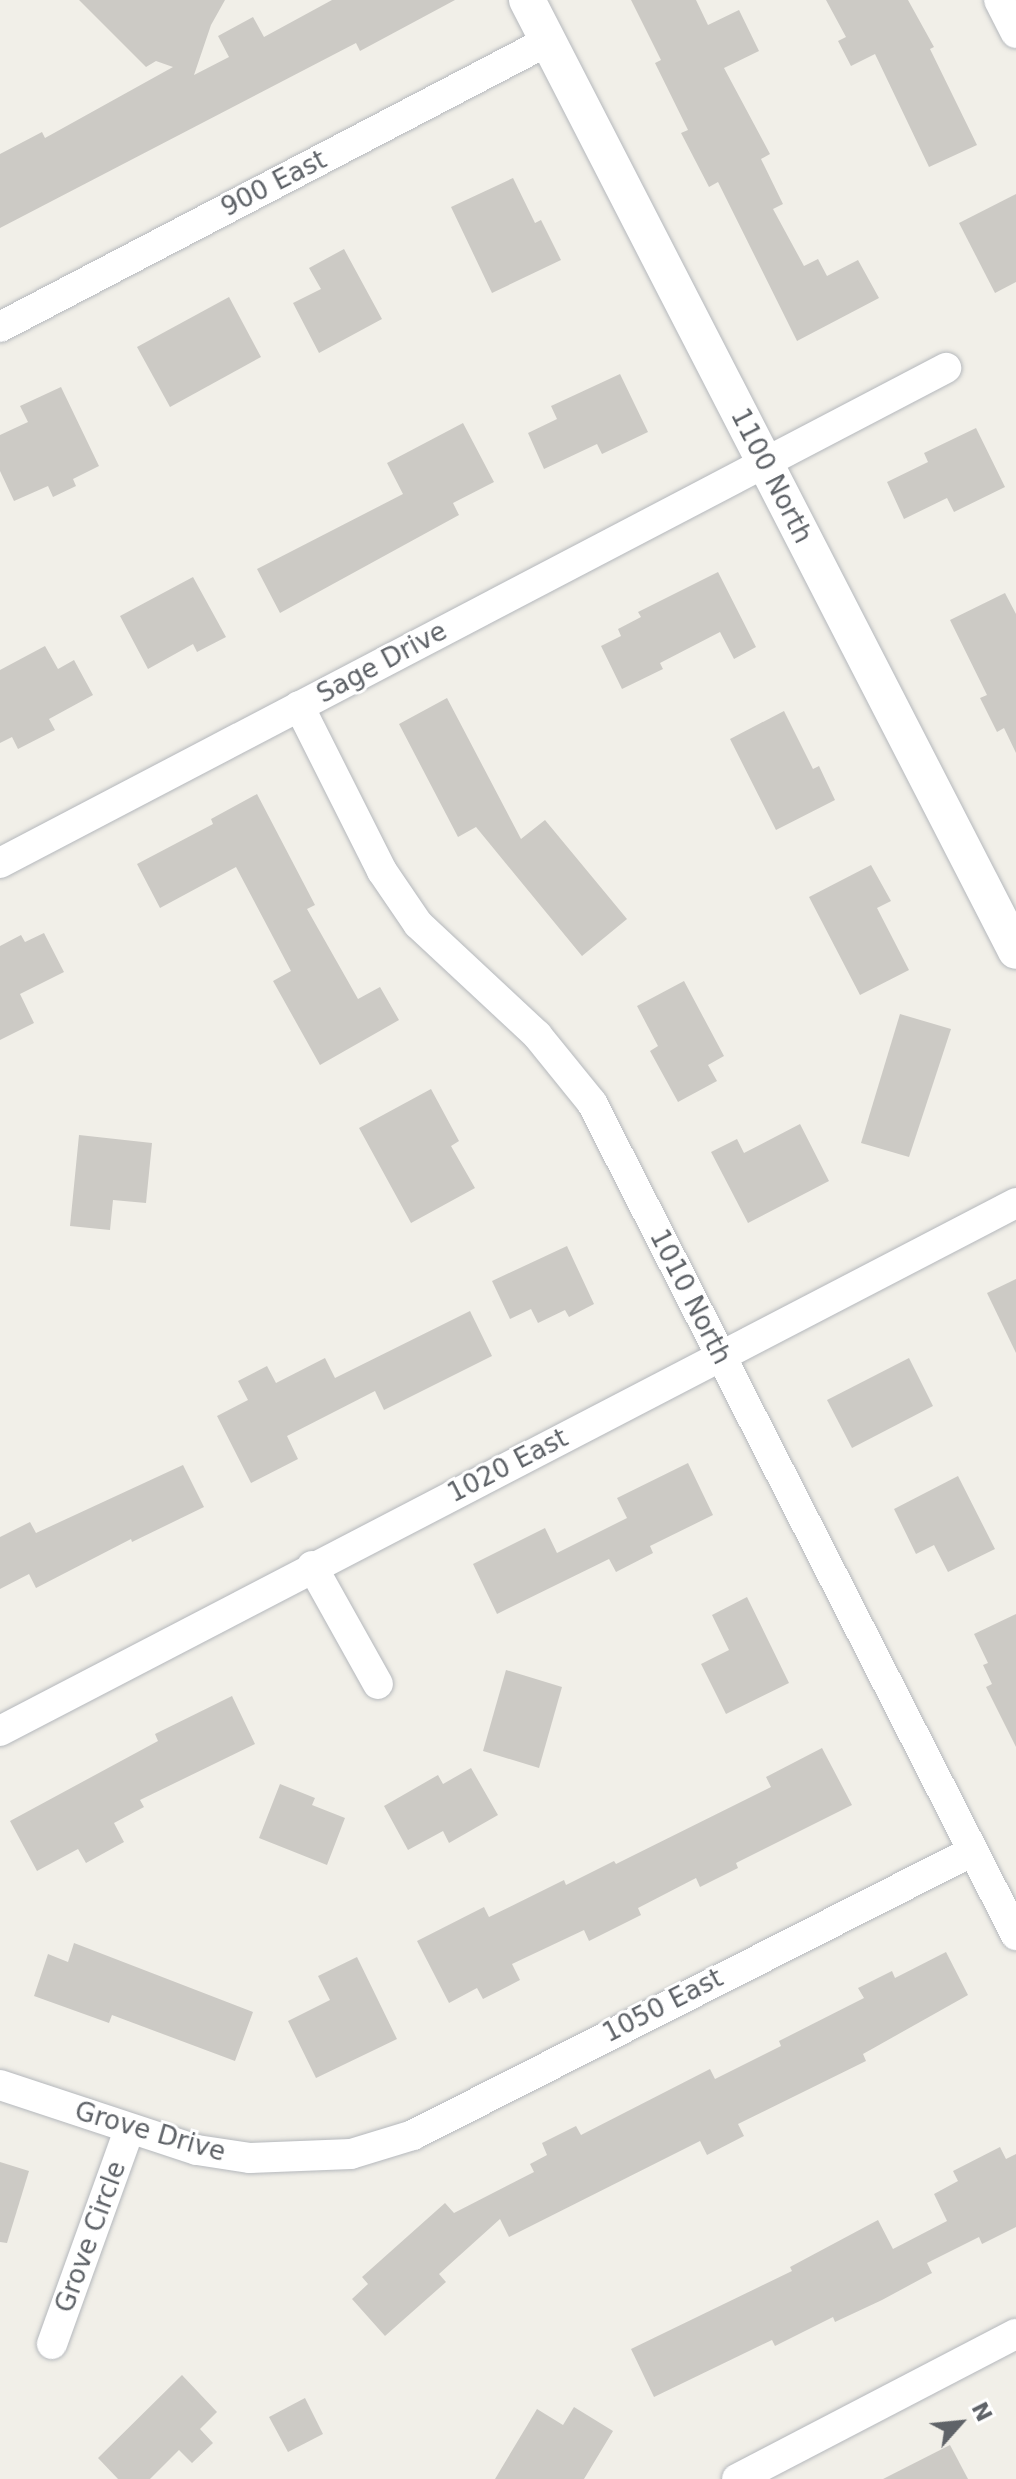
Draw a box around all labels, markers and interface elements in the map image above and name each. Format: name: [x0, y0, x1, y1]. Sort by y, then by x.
street label: 900 East: [216, 144, 332, 224]
street label: 1100 North: [724, 403, 818, 549]
street label: Sage Drive: [312, 616, 452, 710]
street label: 1010 North: [643, 1224, 737, 1370]
street label: 1020 East: [443, 1422, 573, 1510]
street label: 1050 East: [598, 1962, 728, 2050]
street label: Grove Drive: [71, 2096, 229, 2168]
street label: Grove Circle: [49, 2157, 133, 2317]
north arrow: [920, 2383, 1000, 2463]
text: N: [967, 2398, 997, 2426]

